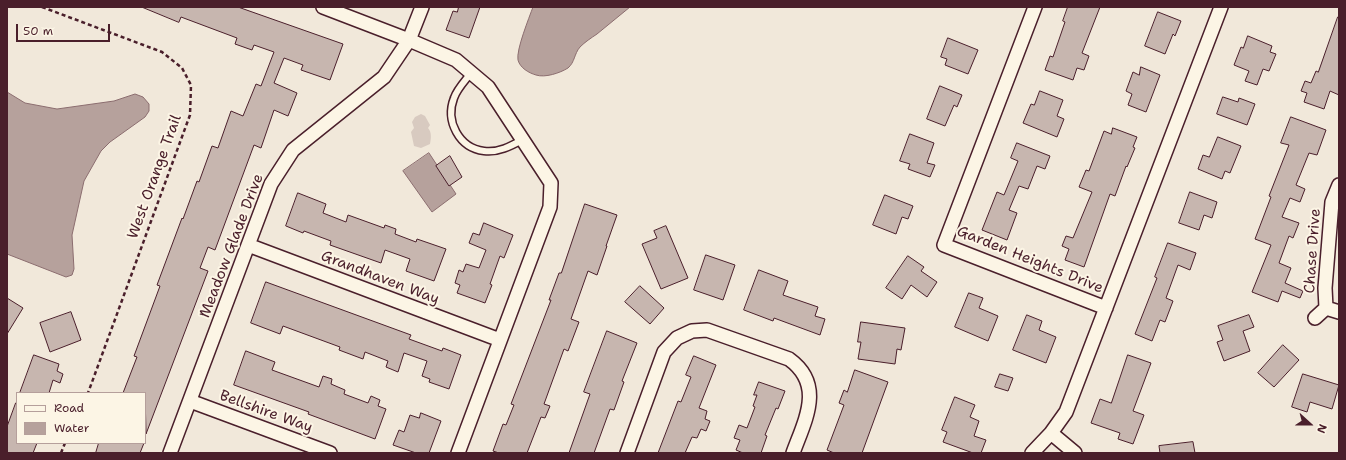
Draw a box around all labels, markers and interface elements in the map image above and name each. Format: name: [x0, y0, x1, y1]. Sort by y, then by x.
scale bar: [18, 16, 112, 42]
text: 50 m: [23, 23, 53, 39]
street label: West Orange Trail: [124, 112, 186, 242]
street label: Meadow Glade Drive: [196, 171, 268, 321]
street label: Chase Drive: [1301, 208, 1325, 294]
street label: Garden Heights Drive: [954, 222, 1106, 298]
street label: Grandhaven Way: [318, 247, 442, 309]
street label: Bellshire Way: [217, 387, 315, 437]
legend: [16, 392, 146, 444]
text: Road: [54, 400, 84, 416]
north arrow: [1290, 404, 1330, 444]
text: Water: [54, 420, 89, 436]
text: N: [1313, 422, 1330, 435]

